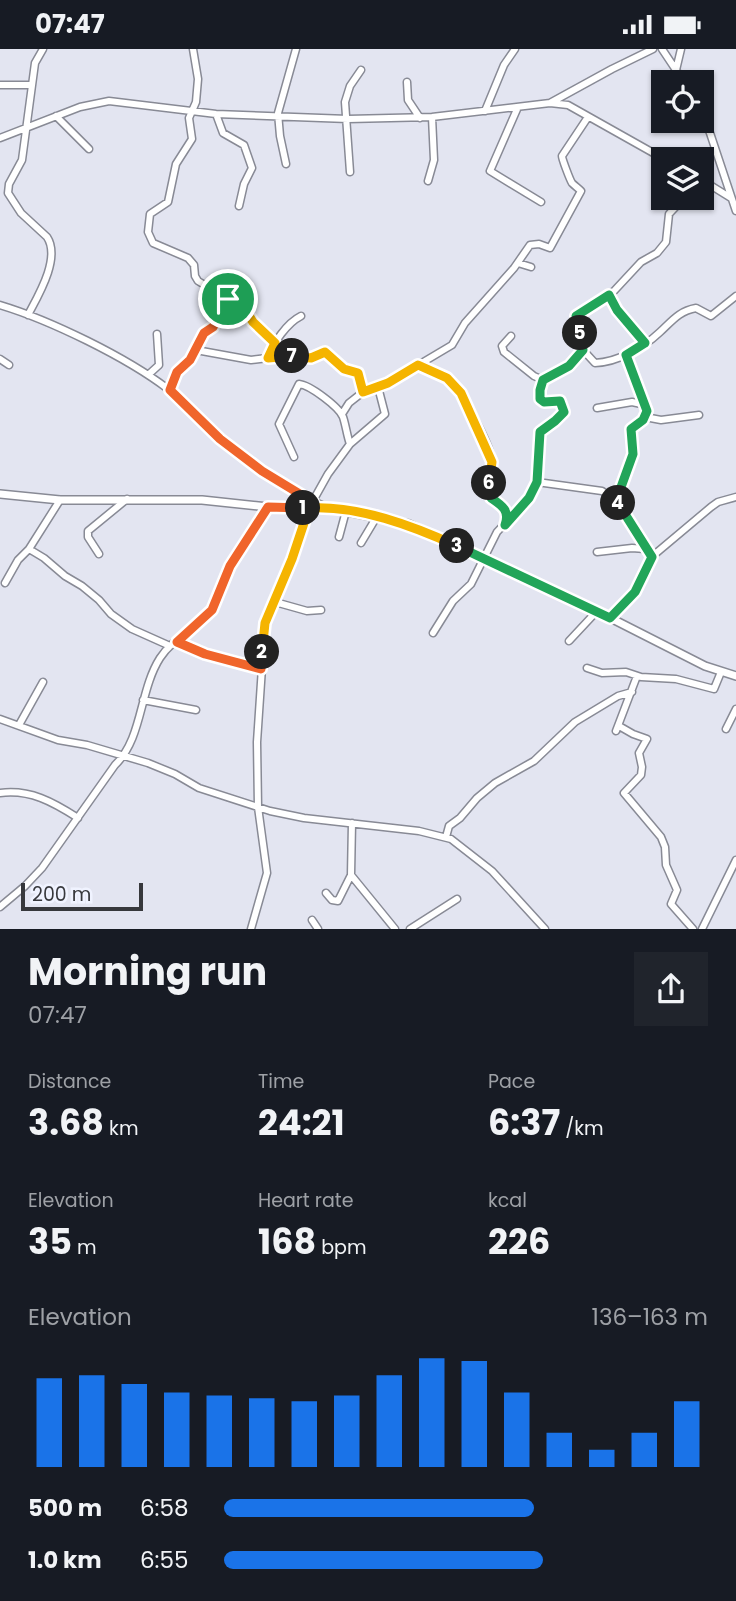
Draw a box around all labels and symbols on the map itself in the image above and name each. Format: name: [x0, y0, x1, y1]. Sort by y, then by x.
pin: [198, 269, 258, 329]
pin: 5: [562, 315, 598, 351]
pin: 7: [274, 339, 310, 373]
pin: 6: [472, 465, 506, 501]
pin: 4: [600, 485, 636, 521]
pin: 1: [286, 491, 320, 525]
pin: 3: [440, 529, 475, 563]
pin: 2: [244, 635, 280, 669]
scale bar: [21, 880, 144, 912]

